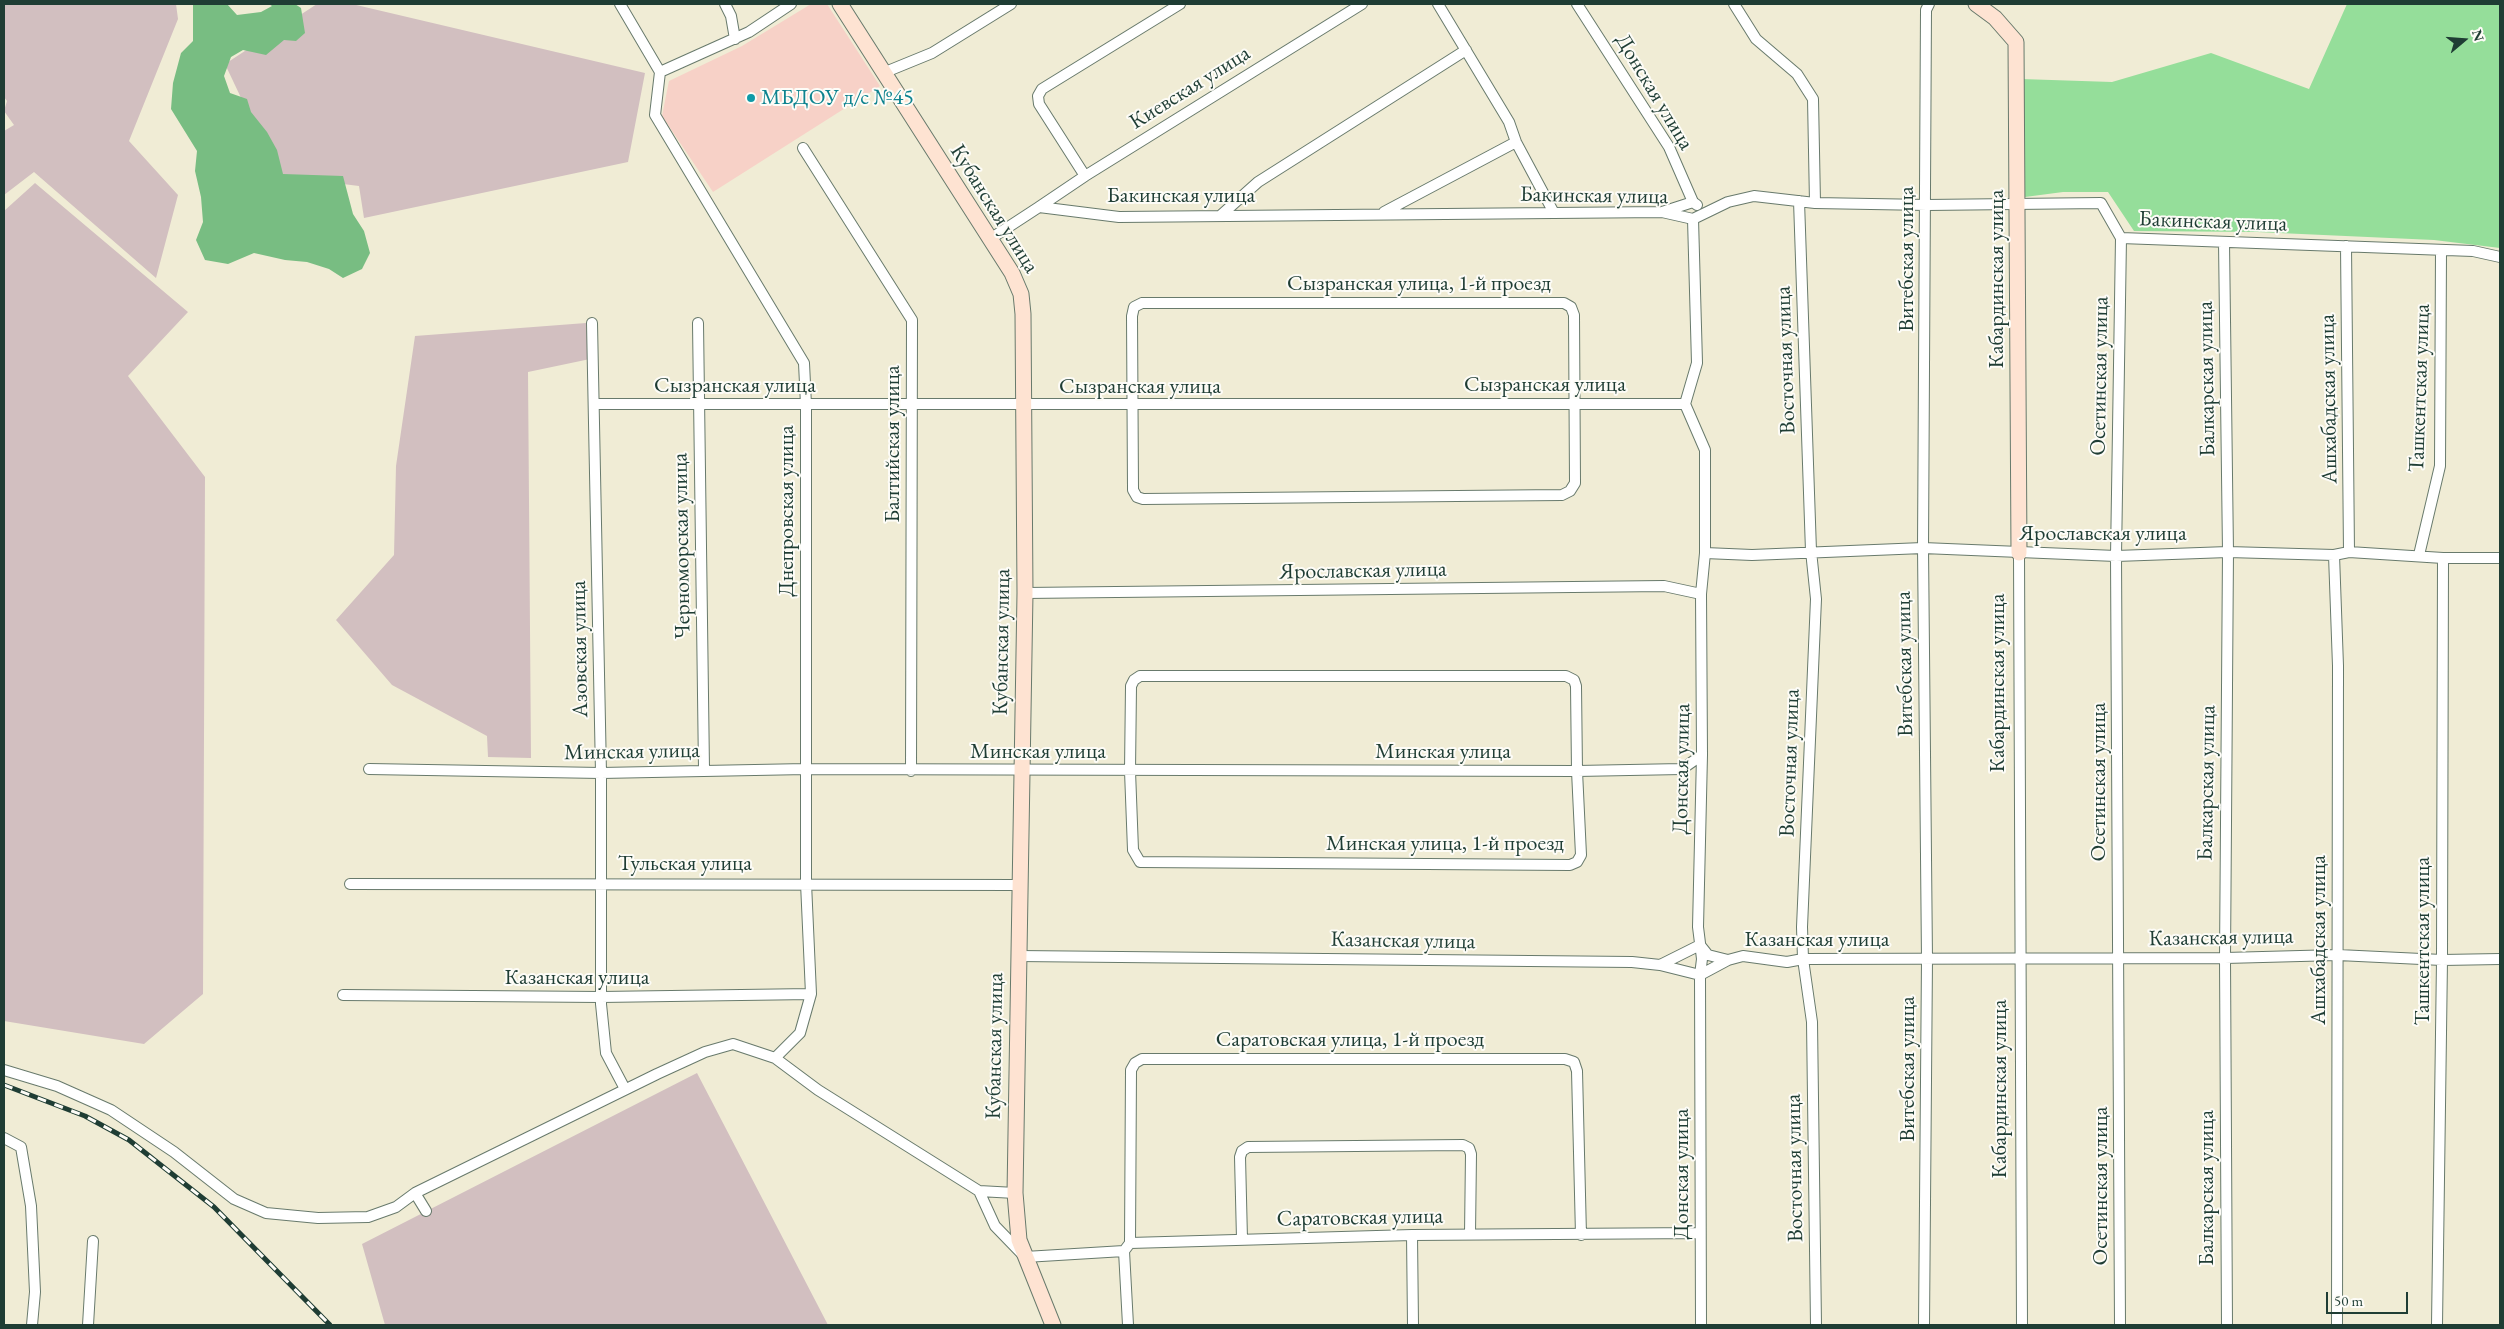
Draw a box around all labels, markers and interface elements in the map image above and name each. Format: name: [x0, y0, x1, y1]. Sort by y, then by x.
north arrow: [2439, 15, 2489, 65]
text: N: [2468, 27, 2489, 44]
street label: Донская улица: [1609, 29, 1699, 155]
street label: Киевская улица: [1125, 40, 1255, 136]
place label: МБДОУ д/с №45: [761, 85, 914, 111]
marker: МБДОУ д/с №45: [745, 92, 757, 104]
street label: Кубанская улица: [944, 140, 1044, 278]
street label: Бакинская улица: [1520, 182, 1668, 210]
street label: Бакинская улица: [1107, 183, 1255, 209]
street label: Витебская улица: [1894, 186, 1920, 332]
street label: Кабардинская улица: [1984, 190, 2010, 368]
street label: Бакинская улица: [2138, 206, 2288, 238]
street label: Сызранская улица, 1-й проезд: [1287, 271, 1551, 297]
street label: Восточная улица: [1770, 285, 1802, 435]
street label: Осетинская улица: [2085, 296, 2115, 456]
street label: Балкарская улица: [2192, 301, 2222, 457]
street label: Ташкентская улица: [2404, 303, 2436, 473]
street label: Ашхабадская улица: [2314, 314, 2344, 484]
street label: Балтийская улица: [880, 365, 906, 523]
street label: Сызранская улица: [1464, 372, 1626, 398]
street label: Сызранская улица: [654, 373, 816, 399]
street label: Сызранская улица: [1059, 374, 1221, 400]
street label: Днепровская улица: [774, 425, 800, 597]
street label: Черноморская улица: [667, 453, 697, 639]
street label: Ярославская улица: [2019, 521, 2187, 547]
street label: Ярославская улица: [1279, 556, 1447, 586]
street label: Кубанская улица: [988, 568, 1016, 716]
street label: Азовская улица: [566, 580, 594, 718]
street label: Витебская улица: [1891, 591, 1919, 737]
street label: Кабардинская улица: [1985, 594, 2011, 772]
street label: Восточная улица: [1774, 688, 1806, 838]
street label: Осетинская улица: [2086, 702, 2112, 862]
street label: Донская улица: [1668, 703, 1696, 835]
street label: Балкарская улица: [2192, 705, 2222, 861]
street label: Минская улица: [564, 738, 700, 766]
street label: Минская улица: [970, 739, 1106, 765]
street label: Минская улица: [1375, 739, 1511, 765]
street label: Минская улица, 1-й проезд: [1326, 831, 1564, 857]
street label: Тульская улица: [618, 851, 752, 877]
street label: Ашхабадская улица: [2306, 855, 2332, 1025]
street label: Ташкентская улица: [2410, 857, 2436, 1025]
street label: Казанская улица: [2148, 924, 2294, 952]
street label: Казанская улица: [1330, 927, 1476, 955]
street label: Казанская улица: [1745, 927, 1889, 953]
street label: Казанская улица: [505, 965, 649, 991]
street label: Кубанская улица: [981, 972, 1009, 1120]
street label: Витебская улица: [1895, 996, 1921, 1142]
street label: Кабардинская улица: [1987, 1000, 2013, 1178]
street label: Саратовская улица, 1-й проезд: [1216, 1027, 1484, 1053]
street label: Восточная улица: [1781, 1094, 1809, 1242]
street label: Осетинская улица: [2088, 1106, 2114, 1266]
street label: Донская улица: [1669, 1108, 1695, 1240]
street label: Балкарская улица: [2194, 1110, 2220, 1266]
street label: Саратовская улица: [1276, 1203, 1444, 1233]
scale bar: [2329, 1282, 2412, 1314]
text: 50 m: [2334, 1291, 2363, 1310]

